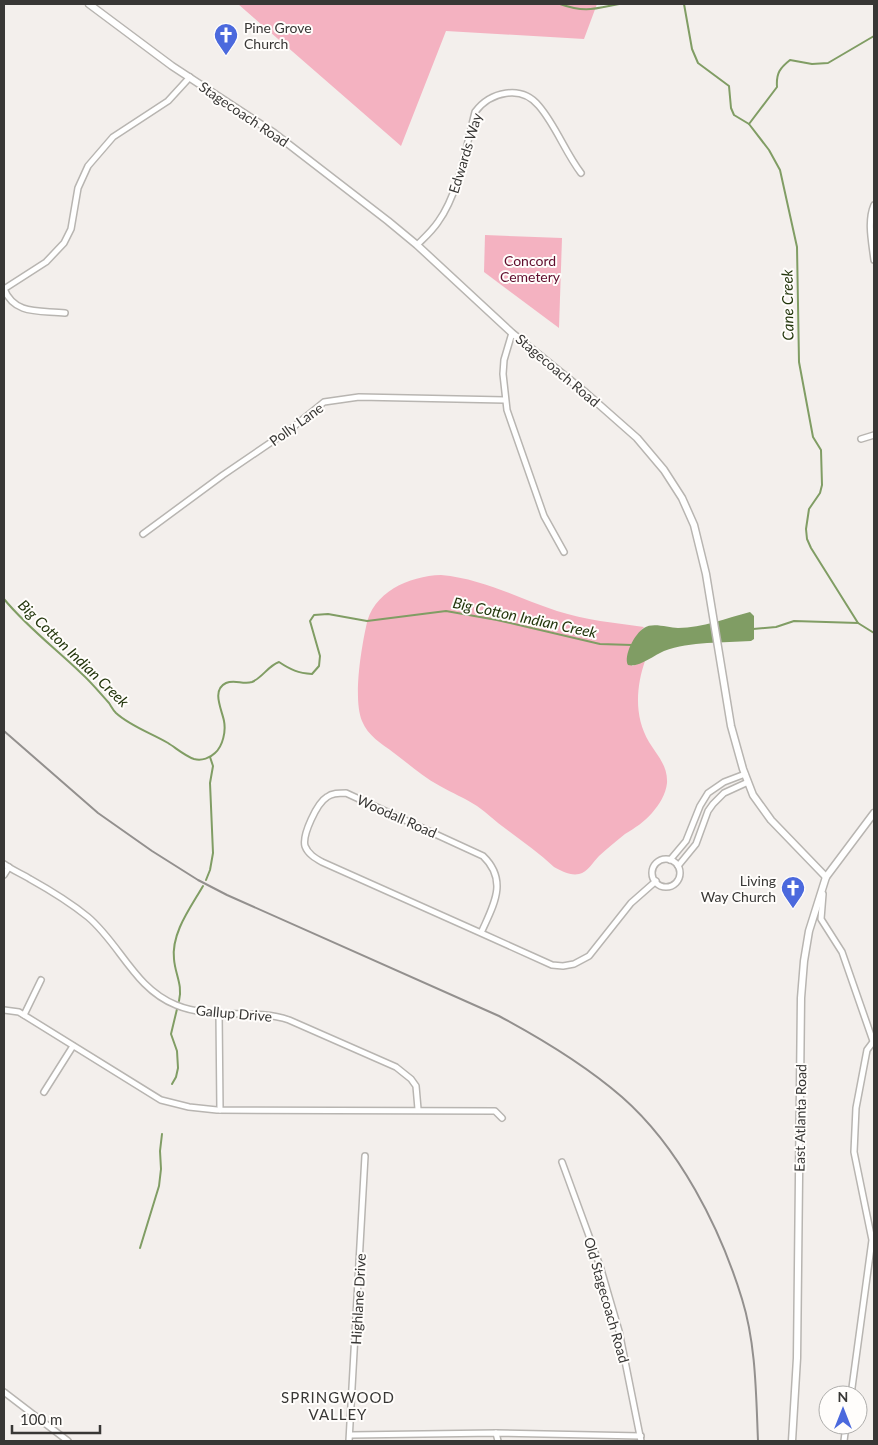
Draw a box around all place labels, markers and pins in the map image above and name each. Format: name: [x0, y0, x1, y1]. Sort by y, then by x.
place label: Pine Grove Church: [244, 19, 312, 52]
church icon: Pine Grove Church: [213, 22, 239, 56]
place label: Living Way Church: [701, 872, 776, 905]
church icon: Living Way Church: [780, 875, 806, 909]

